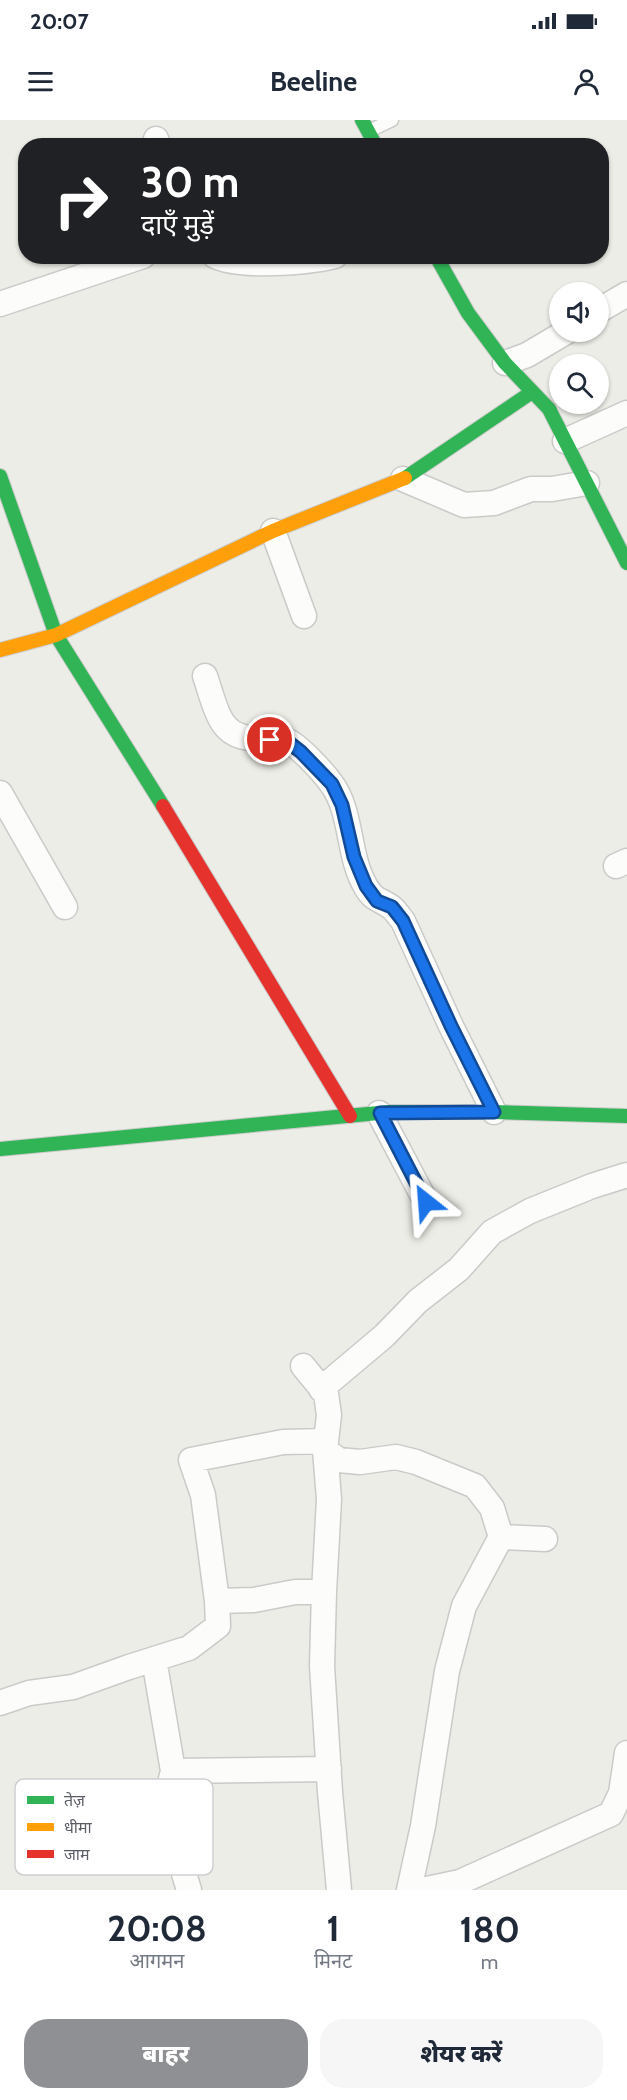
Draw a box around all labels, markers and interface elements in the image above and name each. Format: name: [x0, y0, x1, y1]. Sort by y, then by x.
text: 20:07: [30, 8, 89, 35]
icon: menu: [24, 65, 57, 98]
text: Beeline: [270, 65, 357, 98]
icon: person: [570, 65, 603, 98]
text: 30 m: [141, 156, 239, 208]
icon: right: [42, 162, 120, 240]
text: दाएँ मुड़ें: [141, 208, 214, 241]
map controls: [549, 282, 609, 414]
button: sound: [549, 282, 609, 342]
button: search: [549, 354, 609, 414]
pin: [244, 714, 295, 765]
icon: arrive: [253, 723, 286, 756]
position arrow: [394, 1170, 458, 1234]
legend: [15, 1779, 213, 1875]
text: तेज़: [64, 1791, 86, 1810]
text: धीमा: [64, 1818, 93, 1837]
text: जाम: [64, 1845, 90, 1864]
text: 20:08: [107, 1906, 207, 1950]
text: 1: [326, 1906, 340, 1950]
text: 180: [459, 1907, 520, 1951]
text: आगमन: [130, 1949, 184, 1973]
text: मिनट: [314, 1949, 352, 1973]
text: m: [481, 1950, 498, 1974]
button: बाहर: [24, 2019, 308, 2088]
button: शेयर करें: [320, 2019, 603, 2088]

